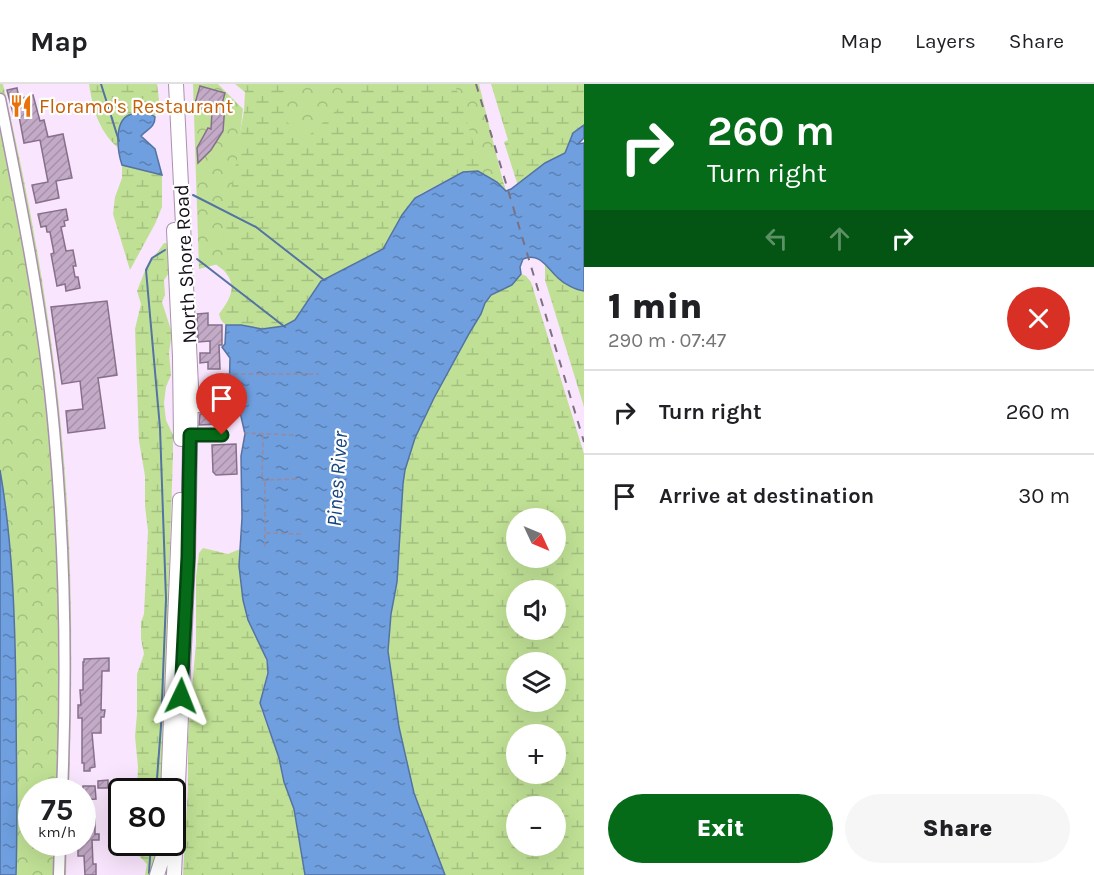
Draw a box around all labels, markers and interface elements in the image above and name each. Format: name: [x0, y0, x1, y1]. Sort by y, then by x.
text: Map: [30, 25, 88, 58]
text: Map: [840, 29, 882, 53]
text: Layers: [915, 29, 976, 53]
text: Share: [1009, 29, 1064, 53]
restaurant icon: Floramo's Restaurant: [8, 93, 34, 119]
place label: Floramo's Restaurant: [39, 95, 234, 118]
text: 260 m: [707, 106, 835, 156]
icon: right: [608, 108, 686, 186]
text: Turn right: [707, 157, 827, 189]
street label: North Shore Road: [170, 184, 201, 344]
icon: left: [760, 222, 793, 255]
icon: ahead: [823, 222, 856, 255]
icon: right: [886, 222, 919, 255]
text: 1 min: [608, 285, 702, 327]
button: close: [1007, 287, 1070, 350]
text: 290 m · 07:47: [608, 329, 726, 352]
pin: [196, 373, 247, 435]
icon: arrive: [205, 382, 238, 415]
icon: right: [608, 396, 641, 429]
text: Turn right: [659, 399, 762, 425]
text: 260 m: [1006, 399, 1070, 425]
water label: Pines River: [322, 430, 352, 527]
icon: arrive: [608, 480, 641, 513]
text: Arrive at destination: [659, 483, 874, 509]
text: 30 m: [1018, 483, 1070, 509]
north arrow: [506, 508, 566, 568]
map controls: [506, 508, 566, 856]
button: sound: [506, 580, 566, 640]
button: layers: [506, 652, 566, 712]
position arrow: [149, 664, 213, 728]
button: +: [506, 724, 566, 784]
speed limit sign: 80: [108, 778, 186, 856]
text: 75: [41, 792, 73, 828]
button: Exit: [608, 794, 833, 863]
button: Share: [845, 794, 1070, 863]
button: −: [506, 796, 566, 856]
text: km/h: [38, 823, 76, 841]

